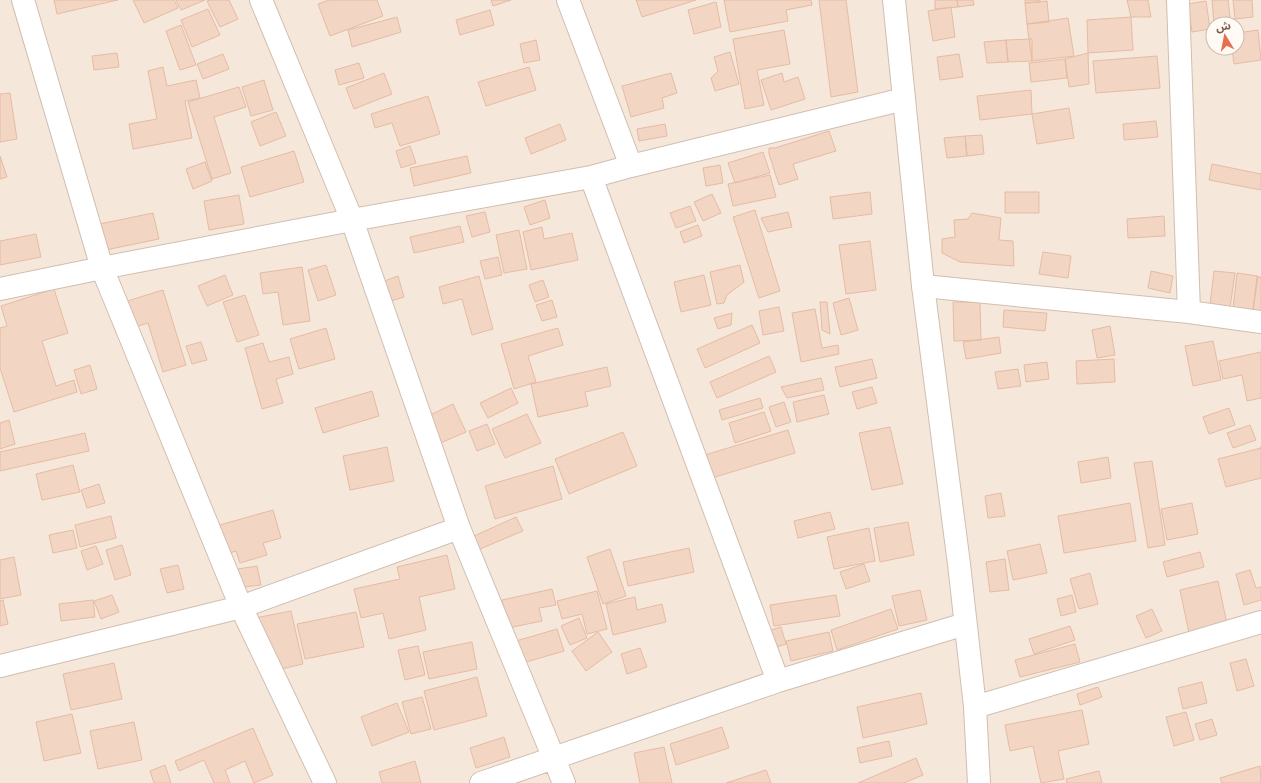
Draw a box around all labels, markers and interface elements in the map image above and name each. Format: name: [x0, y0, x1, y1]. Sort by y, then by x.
north arrow: [1205, 16, 1245, 56]
text: ش: [1215, 19, 1232, 34]

